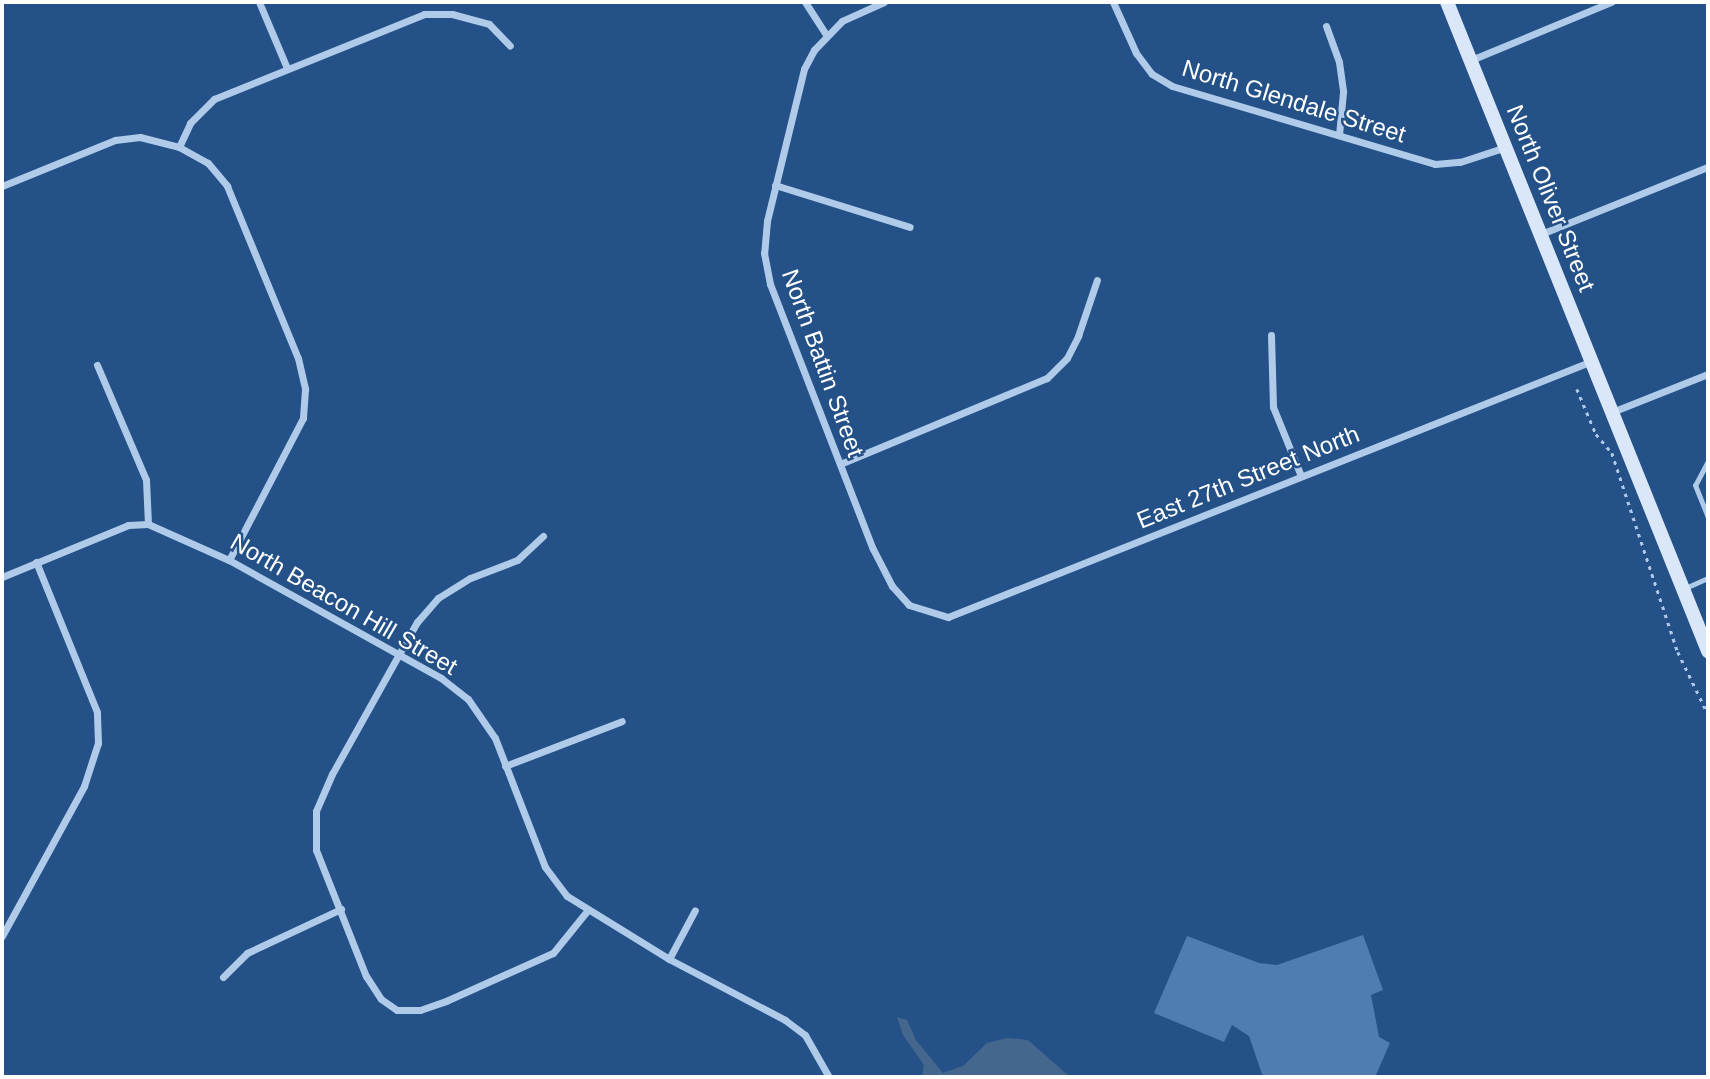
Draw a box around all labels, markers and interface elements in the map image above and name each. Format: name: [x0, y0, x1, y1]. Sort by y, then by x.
street label: North Glendale Street: [1179, 53, 1409, 149]
street label: North Oliver Street: [1500, 100, 1602, 296]
street label: North Battin Street: [776, 265, 870, 461]
street label: East 27th Street North: [1133, 419, 1363, 535]
street label: North Beacon Hill Street: [225, 527, 463, 681]

